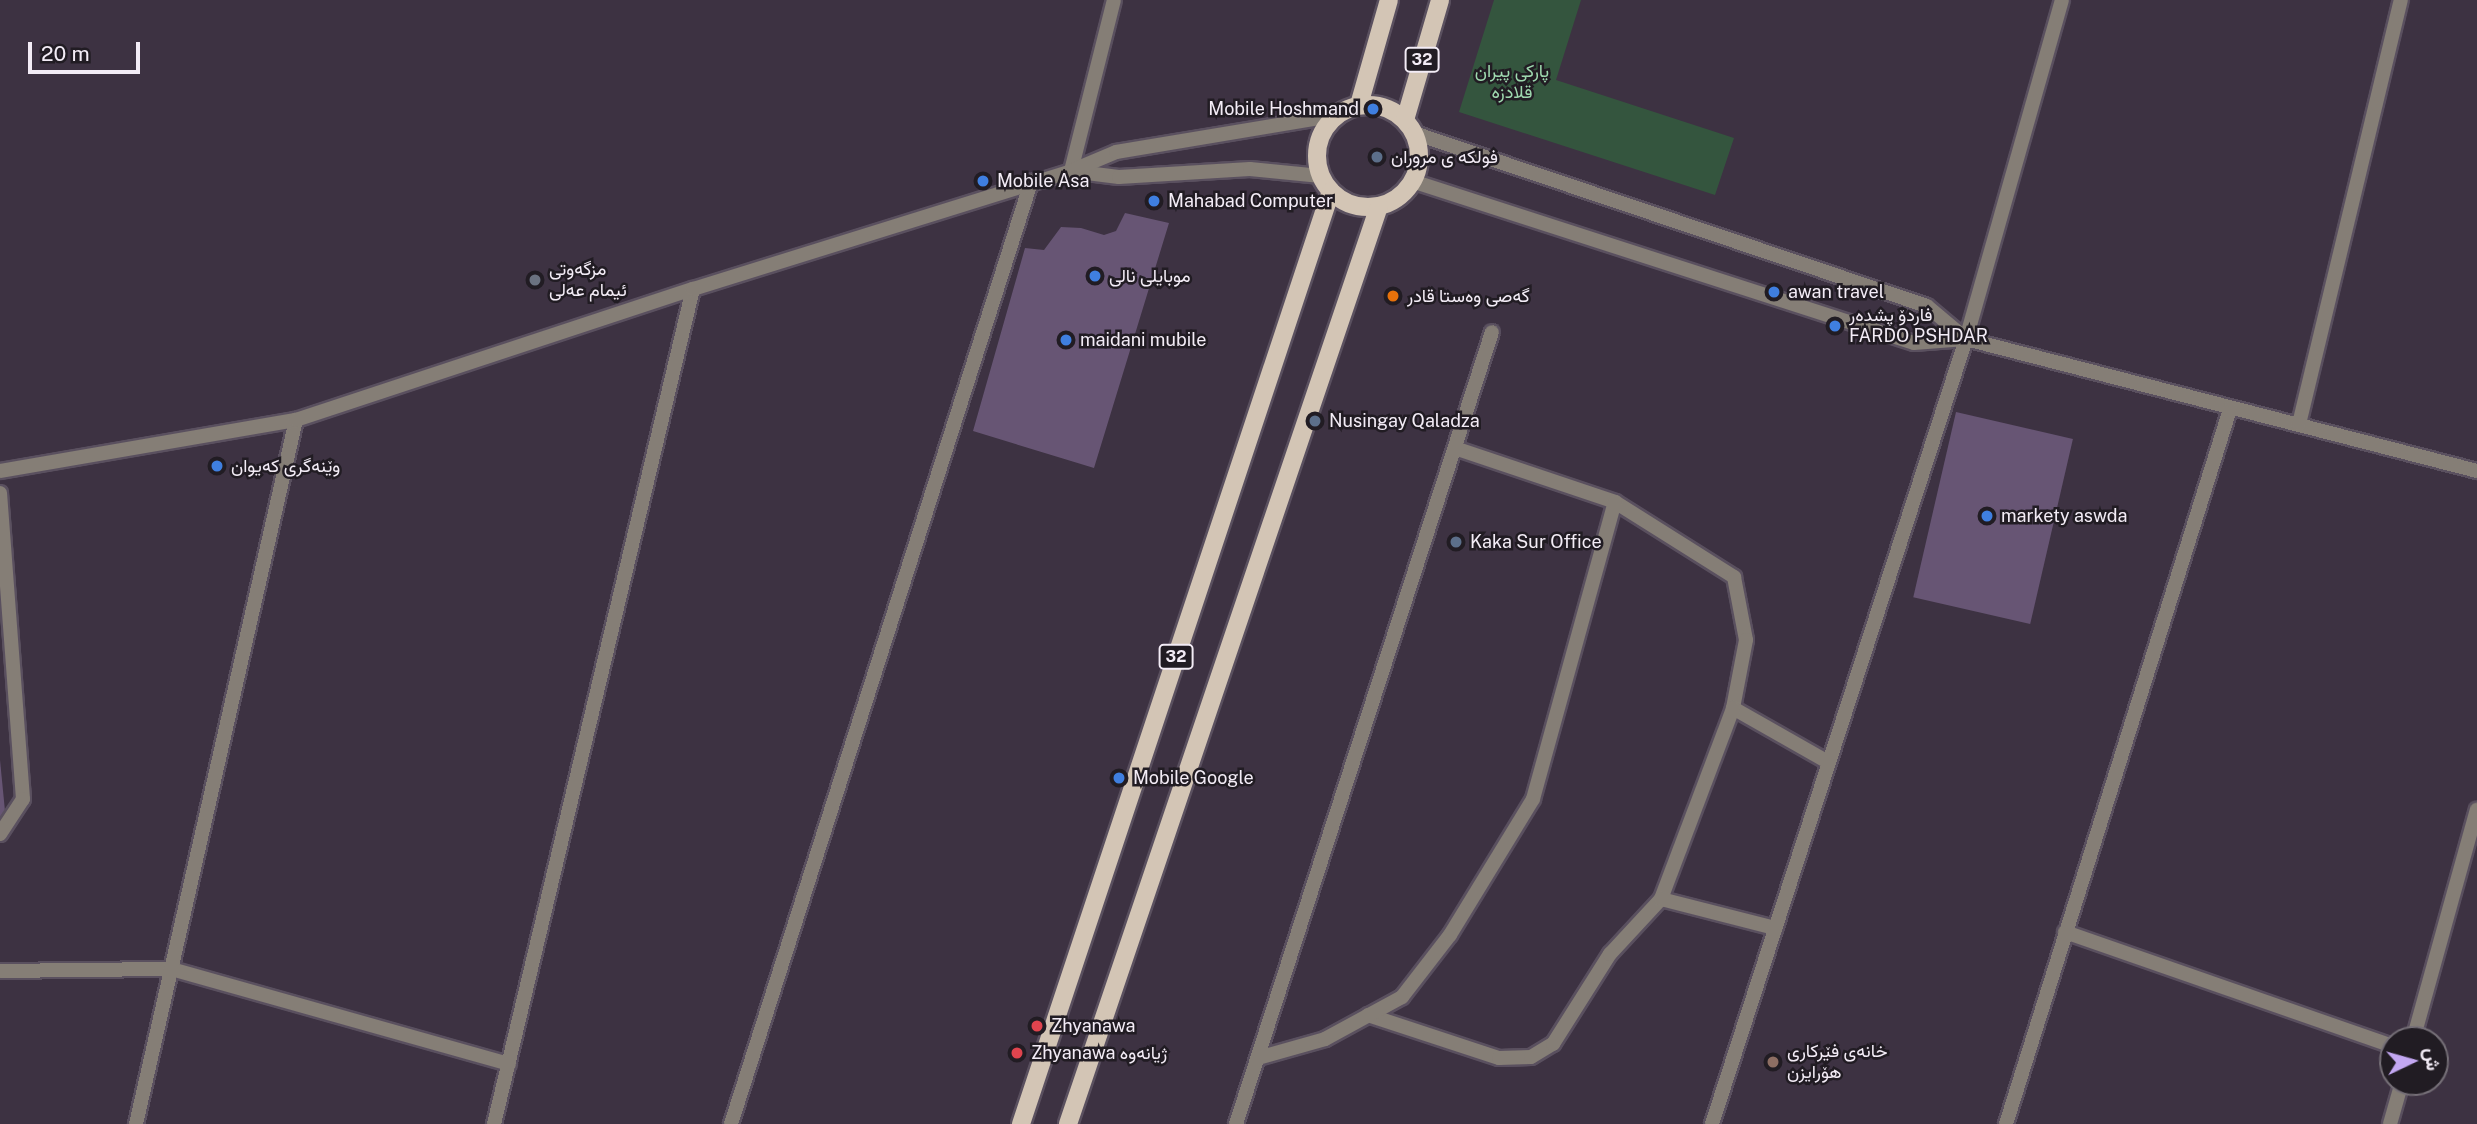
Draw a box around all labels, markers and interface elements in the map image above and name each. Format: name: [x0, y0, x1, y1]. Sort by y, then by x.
scale bar: [32, 28, 144, 72]
text: 20 m: [41, 41, 90, 66]
road number: 32: [1404, 48, 1440, 72]
park label: پارکی پیران قلادزه: [1475, 61, 1549, 104]
place label: Mobile Hoshmand: [1208, 98, 1359, 120]
marker: Mobile Hoshmand: [1365, 101, 1381, 117]
place label: فولکه ی مروران: [1391, 146, 1498, 168]
marker: فولکه ی مروران: [1369, 149, 1385, 165]
place label: Mobile Asa: [997, 170, 1089, 192]
marker: Mobile Asa: [975, 173, 991, 189]
place label: Mahabad Computer: [1168, 190, 1333, 212]
marker: Mahabad Computer: [1146, 193, 1162, 209]
place label: مزگەوتی ئیمام عەلی: [549, 259, 627, 302]
place label: موبايلى نالى: [1109, 265, 1191, 287]
marker: موبايلى نالى: [1087, 268, 1103, 284]
marker: مزگەوتی ئیمام عەلی: [527, 272, 543, 288]
place label: awan travel: [1788, 281, 1884, 303]
marker: awan travel: [1766, 284, 1782, 300]
place label: گەصی وەستا قادر: [1407, 285, 1530, 307]
marker: گەصی وەستا قادر: [1385, 288, 1401, 304]
place label: فاردۆ پشدەر FARDO PSHDAR: [1849, 305, 1988, 348]
marker: فاردۆ پشدەر FARDO PSHDAR: [1827, 318, 1843, 334]
place label: maidani mubile: [1080, 329, 1206, 351]
marker: maidani mubile: [1058, 332, 1074, 348]
place label: Nusingay Qaladza: [1329, 410, 1480, 432]
marker: Nusingay Qaladza: [1307, 413, 1323, 429]
place label: وێنەگری کەیوان: [231, 455, 340, 477]
marker: وێنەگری کەیوان: [209, 458, 225, 474]
place label: markety aswda: [2001, 505, 2127, 527]
marker: markety aswda: [1979, 508, 1995, 524]
place label: Kaka Sur Office: [1470, 531, 1602, 553]
marker: Kaka Sur Office: [1448, 534, 1464, 550]
road number: 32: [1158, 644, 1194, 670]
place label: Mobile Google: [1133, 767, 1254, 789]
marker: Mobile Google: [1111, 770, 1127, 786]
place label: Zhyanawa: [1051, 1015, 1135, 1037]
marker: Zhyanawa: [1029, 1018, 1045, 1034]
north arrow: [2379, 1026, 2449, 1096]
place label: خانەی فێرکاری هۆرایزن: [1787, 1041, 1888, 1084]
place label: Zhyanawa ژیانەوە: [1031, 1042, 1167, 1064]
marker: Zhyanawa ژیانەوە: [1009, 1045, 1025, 1061]
text: ش: [2421, 1047, 2445, 1072]
marker: خانەی فێرکاری هۆرایزن: [1765, 1054, 1781, 1070]

